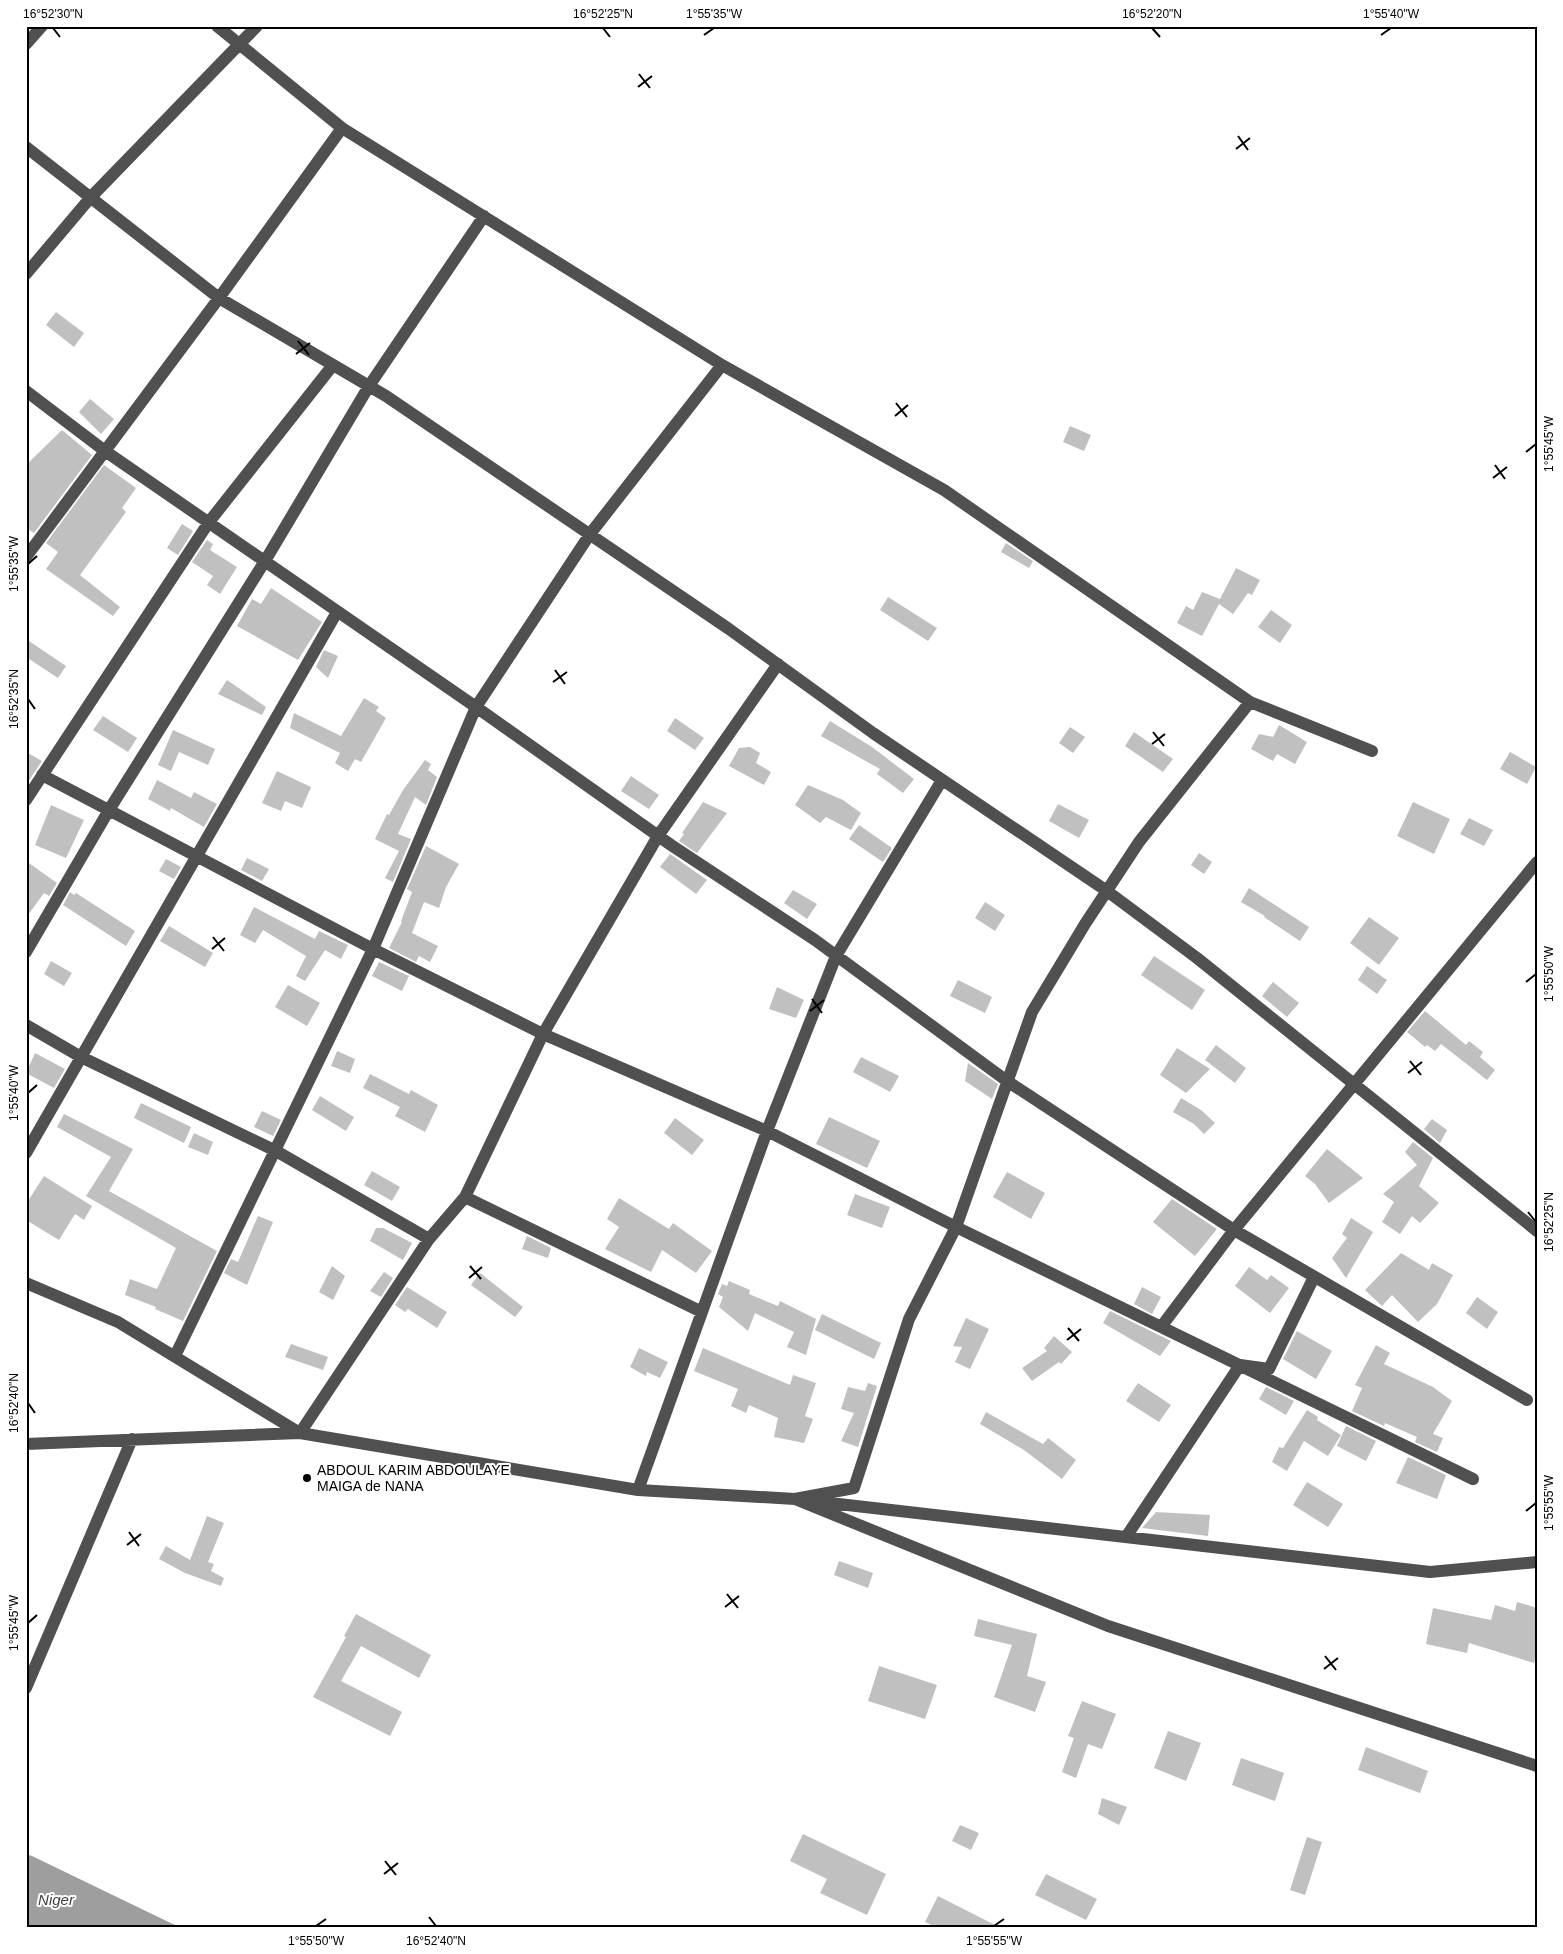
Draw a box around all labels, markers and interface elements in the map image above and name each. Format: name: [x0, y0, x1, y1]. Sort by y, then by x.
text: 16°52'30"N: [23, 7, 83, 21]
text: 16°52'25"N: [573, 7, 633, 21]
text: 1°55'35"W: [686, 7, 743, 21]
text: 16°52'20"N: [1122, 7, 1182, 21]
text: 1°55'40"W: [1363, 7, 1420, 21]
text: 1°55'45"W: [1542, 415, 1556, 472]
text: 1°55'35"W: [7, 535, 21, 592]
text: 16°52'35"N: [7, 669, 21, 729]
text: 1°55'50"W: [1542, 945, 1556, 1002]
text: 1°55'40"W: [7, 1064, 21, 1121]
text: 16°52'25"N: [1542, 1192, 1556, 1252]
text: 16°52'40"N: [7, 1373, 21, 1433]
place label: ABDOUL KARIM ABDOULAYE MAIGA de NANA: [317, 1462, 510, 1494]
marker: ABDOUL KARIM ABDOULAYE MAIGA de NANA: [301, 1472, 313, 1484]
text: 1°55'55"W: [1542, 1474, 1556, 1531]
text: 1°55'45"W: [7, 1594, 21, 1651]
water label: Niger: [38, 1891, 75, 1908]
text: 1°55'50"W: [288, 1934, 345, 1948]
text: 16°52'40"N: [406, 1934, 466, 1948]
text: 1°55'55"W: [966, 1934, 1023, 1948]

